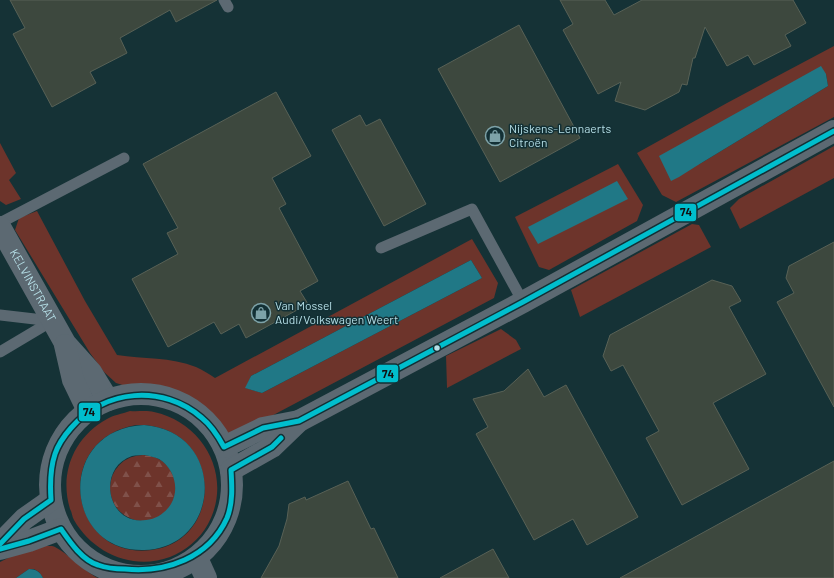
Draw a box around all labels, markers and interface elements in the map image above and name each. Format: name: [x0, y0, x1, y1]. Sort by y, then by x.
place label: Nijskens-Lennaerts Citroën: [509, 121, 612, 149]
shop icon: Nijskens-Lennaerts Citroën: [484, 125, 506, 147]
line badge: 74: [674, 203, 697, 222]
text: 74: [680, 205, 692, 218]
street label: KELVINSTRAAT: [8, 246, 60, 324]
place label: Van Mossel Audi/Volkswagen Weert: [275, 298, 398, 326]
shop icon: Van Mossel Audi/Volkswagen Weert: [250, 302, 272, 324]
unlabelled marker: [432, 343, 442, 353]
line badge: 74: [376, 364, 399, 383]
text: 74: [382, 367, 394, 380]
line badge: 74: [78, 402, 101, 422]
text: 74: [83, 405, 95, 418]

